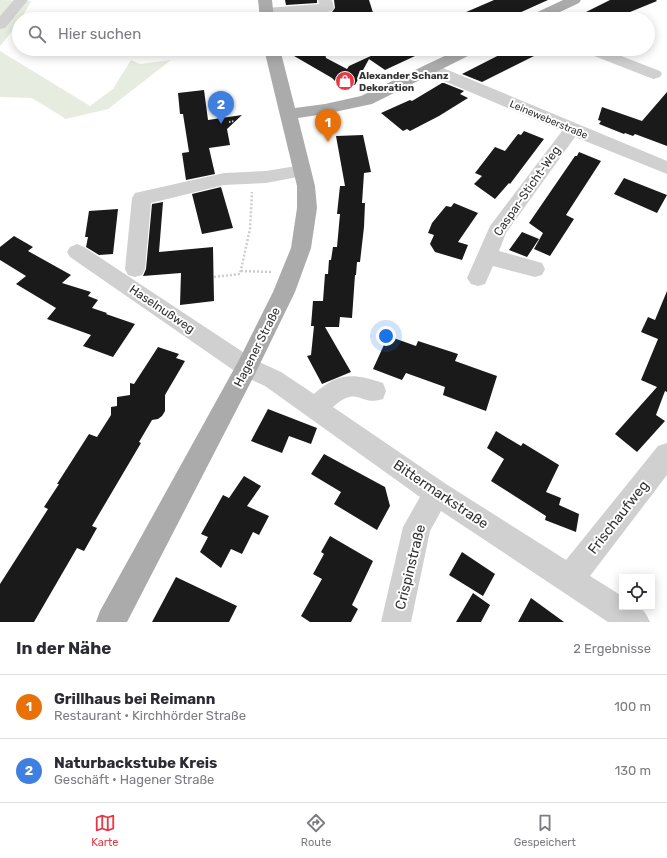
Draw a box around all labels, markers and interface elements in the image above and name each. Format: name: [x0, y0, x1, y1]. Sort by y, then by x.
search box: [12, 12, 655, 56]
icon: search: [26, 23, 48, 45]
text: Hier suchen: [58, 25, 141, 43]
shop icon: Alexander Schanz Dekoration: [334, 70, 356, 92]
place label: Alexander Schanz Dekoration: [359, 70, 449, 94]
pin: 2: [208, 91, 234, 124]
street label: Leineweberstraße: [508, 98, 590, 142]
pin: 1: [315, 109, 341, 142]
street label: Caspar-Sticht-Weg: [491, 143, 563, 239]
street label: Haselnußweg: [127, 282, 197, 336]
street label: Hagener Straße: [231, 305, 283, 389]
your location: [376, 326, 396, 346]
street label: Bittermarkstraße: [390, 456, 492, 533]
street label: Frischaufweg: [584, 477, 652, 558]
street label: Crispinstraße: [392, 523, 429, 611]
map controls: [619, 574, 655, 610]
button: locate: [619, 574, 655, 610]
text: In der Nähe: [16, 638, 111, 658]
text: 2 Ergebnisse: [573, 641, 651, 656]
text: Grillhaus bei Reimann: [54, 690, 215, 708]
text: 1: [26, 699, 32, 714]
text: 100 m: [614, 699, 651, 714]
text: Restaurant · Kirchhörder Straße: [54, 708, 246, 723]
text: Naturbackstube Kreis: [54, 754, 217, 772]
text: 2: [25, 763, 33, 778]
text: 130 m: [615, 763, 651, 778]
text: Geschäft · Hagener Straße: [54, 772, 214, 787]
tab: Karte: [91, 812, 118, 849]
tab: Route: [301, 812, 331, 849]
tab: Gespeichert: [514, 812, 576, 849]

